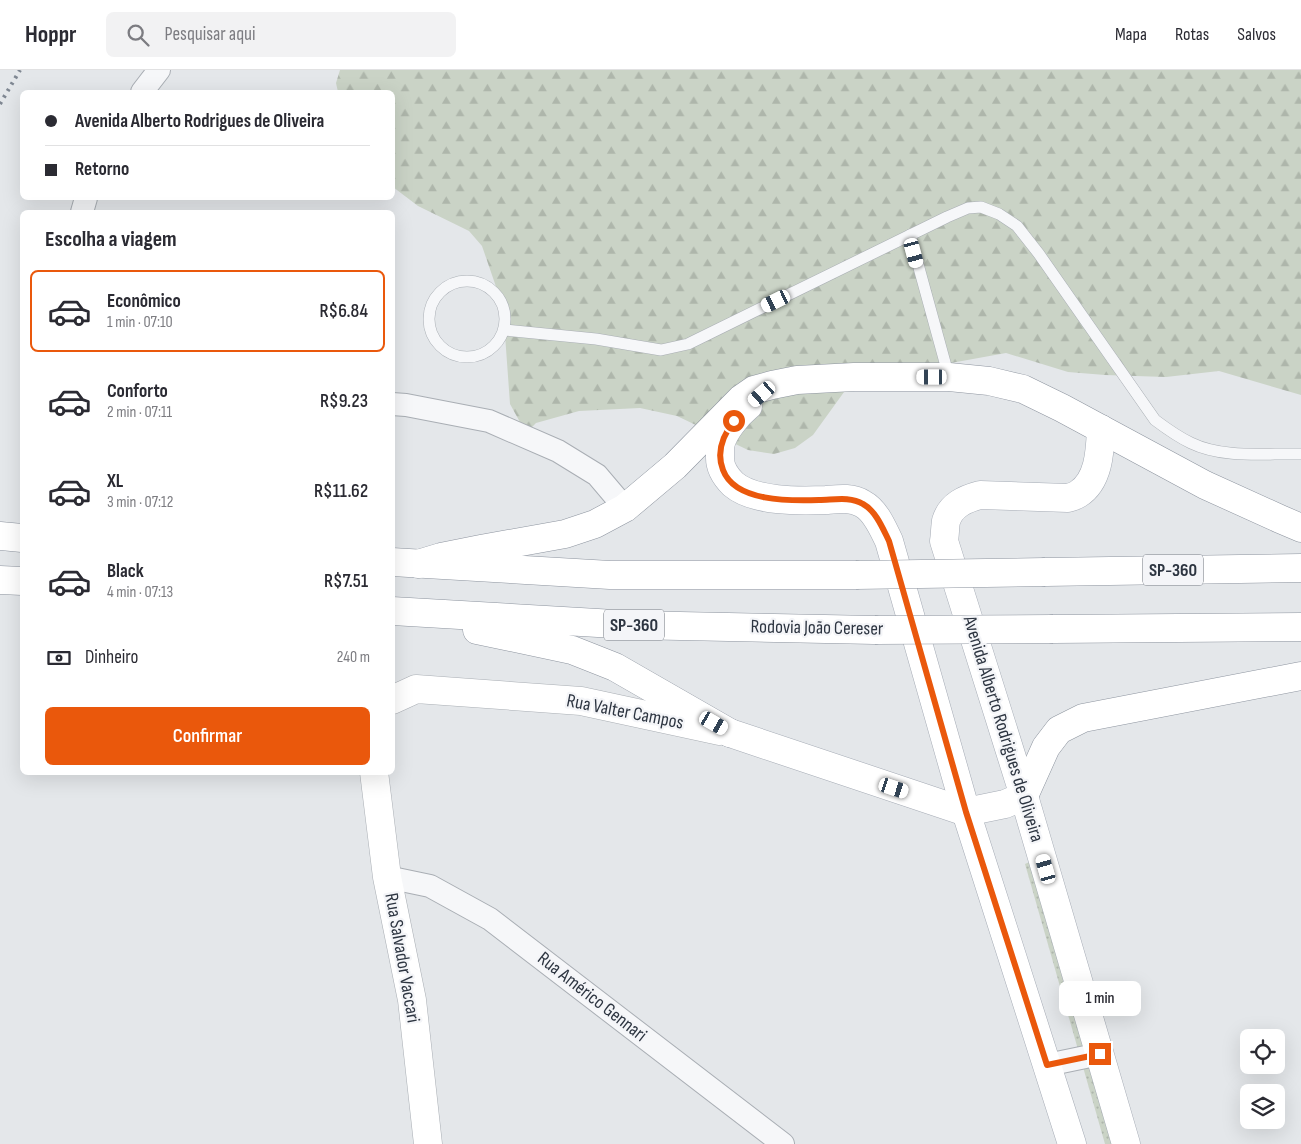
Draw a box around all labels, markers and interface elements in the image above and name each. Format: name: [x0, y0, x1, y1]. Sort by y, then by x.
search box: [106, 12, 456, 57]
text: Hoppr: [25, 20, 76, 49]
icon: search: [124, 21, 152, 49]
text: Pesquisar aqui: [164, 23, 256, 46]
text: Mapa: [1115, 24, 1147, 45]
text: Rotas: [1175, 24, 1209, 45]
text: Salvos: [1237, 24, 1276, 45]
text: Avenida Alberto Rodrigues de Oliveira: [75, 110, 324, 133]
text: Retorno: [75, 158, 129, 181]
text: Escolha a viagem: [45, 226, 177, 253]
car: [902, 237, 925, 269]
car: [759, 288, 792, 314]
icon: car: [47, 289, 92, 334]
text: Econômico: [107, 290, 181, 313]
text: R$6.84: [320, 300, 368, 323]
text: 1 min · 07:10: [107, 313, 173, 332]
car: [917, 370, 947, 385]
car: [745, 378, 778, 410]
icon: car: [47, 379, 92, 424]
text: Conforto: [107, 380, 168, 403]
text: R$9.23: [320, 390, 368, 413]
text: 2 min · 07:11: [107, 403, 172, 422]
route start: [723, 410, 745, 432]
icon: car: [47, 469, 92, 514]
text: XL: [107, 470, 123, 493]
text: R$11.62: [314, 480, 368, 503]
text: 3 min · 07:12: [107, 493, 173, 512]
road number: SP-360: [1143, 554, 1203, 586]
icon: car: [47, 559, 92, 604]
text: Black: [107, 560, 144, 583]
text: R$7.51: [324, 570, 368, 593]
text: 4 min · 07:13: [107, 583, 173, 602]
road number: SP-360: [604, 610, 664, 640]
street label: Avenida Alberto Rodrigues de Oliveira: [957, 612, 1048, 845]
street label: Rodovia João Cereser: [750, 615, 884, 641]
icon: cash: [45, 644, 73, 672]
text: Dinheiro: [85, 646, 138, 669]
text: 240 m: [337, 648, 370, 667]
street label: Rua Valter Campos: [565, 689, 686, 735]
button: Confirmar: [45, 707, 370, 765]
car: [697, 709, 730, 737]
car: [877, 776, 910, 800]
car: [1034, 853, 1057, 885]
street label: Rua Salvador Vaccari: [379, 891, 425, 1025]
street label: Rua Américo Gennari: [533, 947, 651, 1047]
callout: 1 min: [1059, 982, 1141, 1016]
text: 1 min: [1085, 989, 1115, 1008]
map controls: [1240, 1029, 1285, 1129]
button: locate: [1240, 1029, 1285, 1074]
route end: [1089, 1043, 1111, 1065]
button: layers: [1240, 1084, 1285, 1129]

